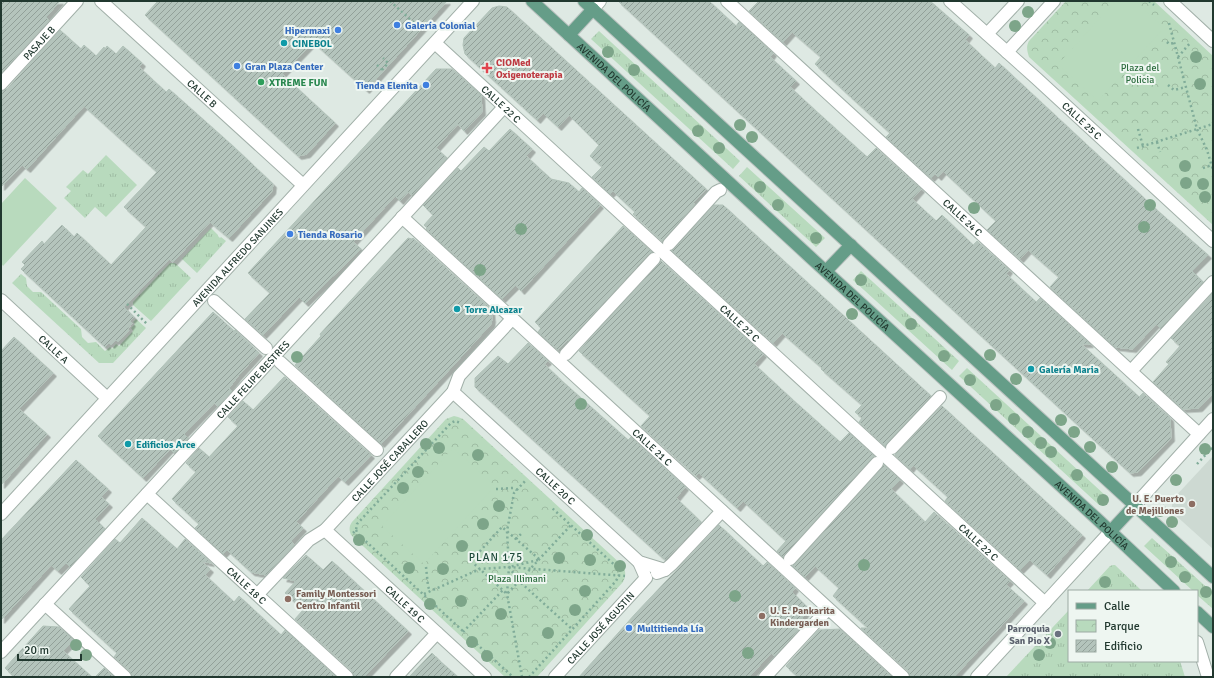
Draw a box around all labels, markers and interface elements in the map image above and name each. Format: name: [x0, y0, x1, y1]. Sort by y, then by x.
marker: Galería Colonial: [392, 20, 402, 30]
place label: Galería Colonial: [405, 20, 475, 32]
street label: PASAJE B: [21, 24, 58, 63]
place label: Hipermaxi: [285, 25, 330, 37]
marker: Hipermaxi: [333, 25, 343, 35]
marker: CINEBOL: [279, 38, 289, 48]
place label: CINEBOL: [292, 38, 333, 50]
street label: AVENIDA DEL POLICÍA: [574, 41, 653, 115]
place label: CIOMed Oxigenoterapia: [496, 57, 563, 81]
marker: Gran Plaza Center: [232, 61, 242, 71]
place label: Gran Plaza Center: [245, 61, 323, 73]
marker: CIOMed Oxigenoterapia: [481, 62, 493, 74]
park label: Plaza del Policia: [1121, 62, 1159, 86]
street label: CALLE B: [184, 77, 219, 111]
marker: XTREME FUN: [256, 77, 266, 87]
place label: XTREME FUN: [269, 77, 327, 89]
place label: Tienda Elenita: [356, 80, 418, 92]
marker: Tienda Elenita: [421, 80, 431, 90]
street label: CALLE 22 C: [478, 83, 523, 126]
street label: CALLE 25 C: [1059, 100, 1104, 142]
street label: CALLE 24 C: [940, 197, 984, 239]
street label: AVENIDA ALFREDO SANJINES: [190, 206, 286, 309]
marker: Tienda Rosario: [285, 229, 295, 239]
place label: Tienda Rosario: [298, 229, 362, 241]
street label: AVENIDA DEL POLICÍA: [813, 260, 892, 334]
street label: CALLE 22 C: [717, 303, 762, 345]
marker: Torre Alcazar: [452, 304, 462, 314]
place label: Torre Alcazar: [465, 304, 522, 316]
street label: CALLE A: [36, 333, 71, 366]
street label: CALLE FELIPE BESTRES: [214, 338, 293, 422]
marker: Galería Maria: [1026, 364, 1036, 374]
place label: Galería Maria: [1039, 364, 1099, 376]
street label: CALLE JOSÉ CABALLERO: [349, 417, 431, 505]
street label: CALLE 21 C: [630, 427, 674, 469]
marker: Edificios Arce: [123, 439, 133, 449]
place label: Edificios Arce: [136, 439, 196, 451]
street label: CALLE 20 C: [533, 465, 577, 508]
street label: AVENIDA DEL POLICÍA: [1052, 478, 1131, 553]
place label: U. E. Puerto de Mejillones: [1126, 493, 1185, 517]
marker: U. E. Puerto de Mejillones: [1187, 499, 1197, 509]
street label: CALLE 22 C: [956, 522, 1000, 564]
district label: PLAN 175: [469, 551, 523, 564]
street label: CALLE 18 C: [224, 565, 268, 607]
park label: Plaza Illimani: [488, 573, 546, 585]
street label: CALLE 19 C: [382, 583, 427, 626]
place label: Family Montessori Centro Infantil: [296, 588, 376, 612]
street label: CALLE JOSÉ AGUSTIN: [565, 590, 637, 667]
legend: [1068, 590, 1198, 662]
marker: Family Montessori Centro Infantil: [283, 594, 293, 604]
text: Calle: [1104, 599, 1130, 614]
place label: U. E. Pankarita Kindergarden: [770, 605, 835, 629]
marker: U. E. Pankarita Kindergarden: [757, 611, 767, 621]
text: Parque: [1104, 619, 1140, 634]
marker: Multitienda Lía: [624, 623, 634, 633]
place label: Multitienda Lía: [637, 623, 704, 635]
place label: Parroquia San Pio X: [1007, 623, 1051, 647]
marker: Parroquia San Pio X: [1053, 629, 1063, 639]
scale bar: [18, 636, 81, 662]
text: Edificio: [1104, 639, 1142, 654]
text: 20 m: [24, 643, 49, 658]

